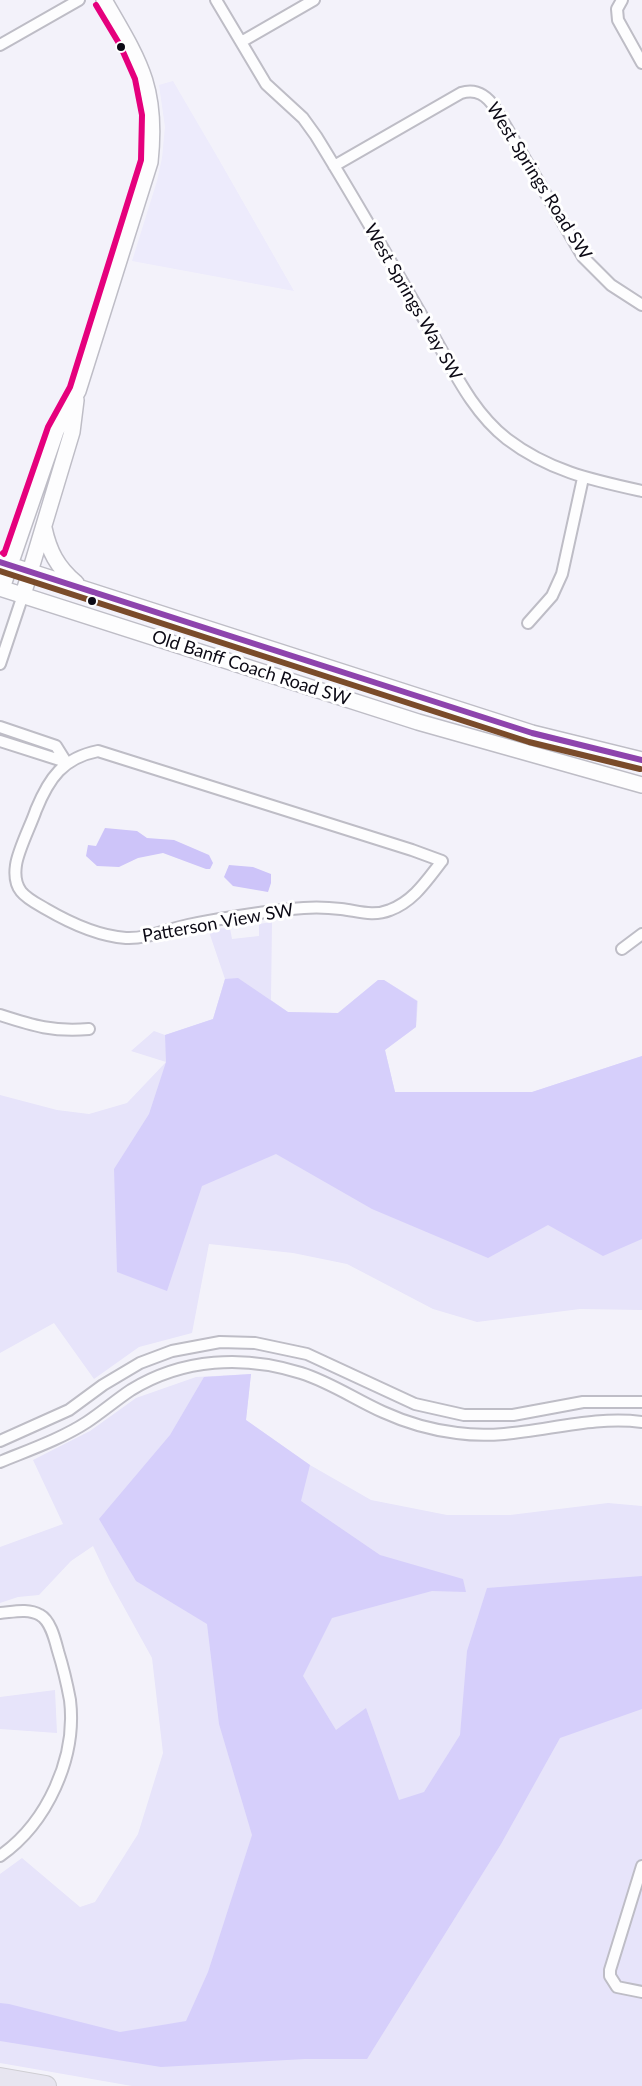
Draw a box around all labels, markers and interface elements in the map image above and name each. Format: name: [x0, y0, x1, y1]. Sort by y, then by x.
unlabelled marker: [115, 41, 127, 53]
street label: West Springs Road SW: [482, 98, 596, 264]
street label: West Springs Way SW: [359, 220, 467, 384]
unlabelled marker: [86, 595, 98, 607]
street label: Old Banff Coach Road SW: [149, 626, 353, 710]
street label: Patterson View SW: [141, 899, 295, 947]

